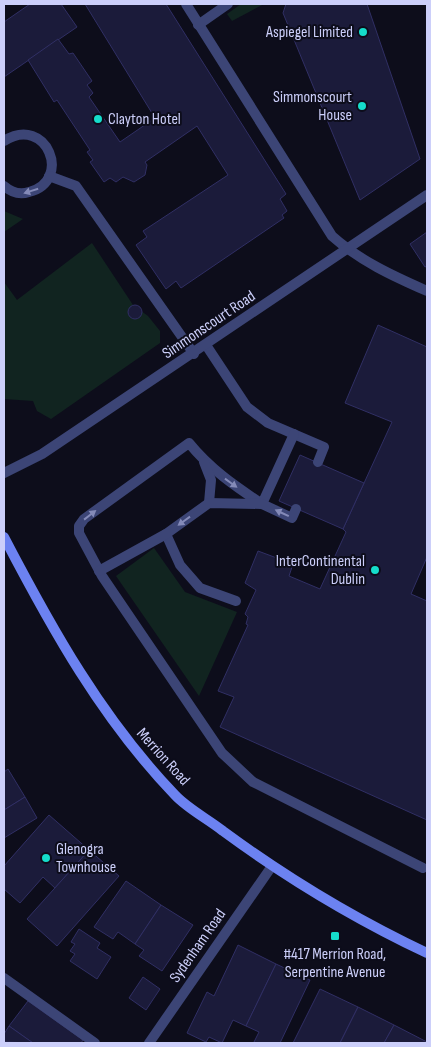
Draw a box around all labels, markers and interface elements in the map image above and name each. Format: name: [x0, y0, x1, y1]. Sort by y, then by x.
place label: Aspiegel Limited: [265, 23, 353, 42]
marker: Aspiegel Limited: [357, 26, 369, 38]
place label: Simmonscourt House: [273, 88, 352, 125]
marker: Simmonscourt House: [356, 100, 368, 112]
place label: Clayton Hotel: [108, 110, 181, 129]
marker: Clayton Hotel: [92, 113, 104, 125]
one-way arrow: [23, 187, 38, 195]
street label: Simmonscourt Road: [159, 287, 259, 363]
one-way arrow: [224, 478, 238, 488]
one-way arrow: [83, 509, 96, 520]
one-way arrow: [274, 509, 289, 517]
one-way arrow: [177, 516, 191, 526]
place label: InterContinental Dublin: [276, 552, 365, 589]
marker: InterContinental Dublin: [369, 564, 381, 576]
street label: Merrion Road: [132, 724, 194, 790]
place label: Glenogra Townhouse: [56, 840, 116, 877]
marker: Glenogra Townhouse: [40, 852, 52, 864]
street label: Sydenham Road: [166, 906, 230, 986]
marker: #417 Merrion Road, Serpentine Avenue: [329, 930, 341, 942]
place label: #417 Merrion Road, Serpentine Avenue: [284, 945, 386, 982]

